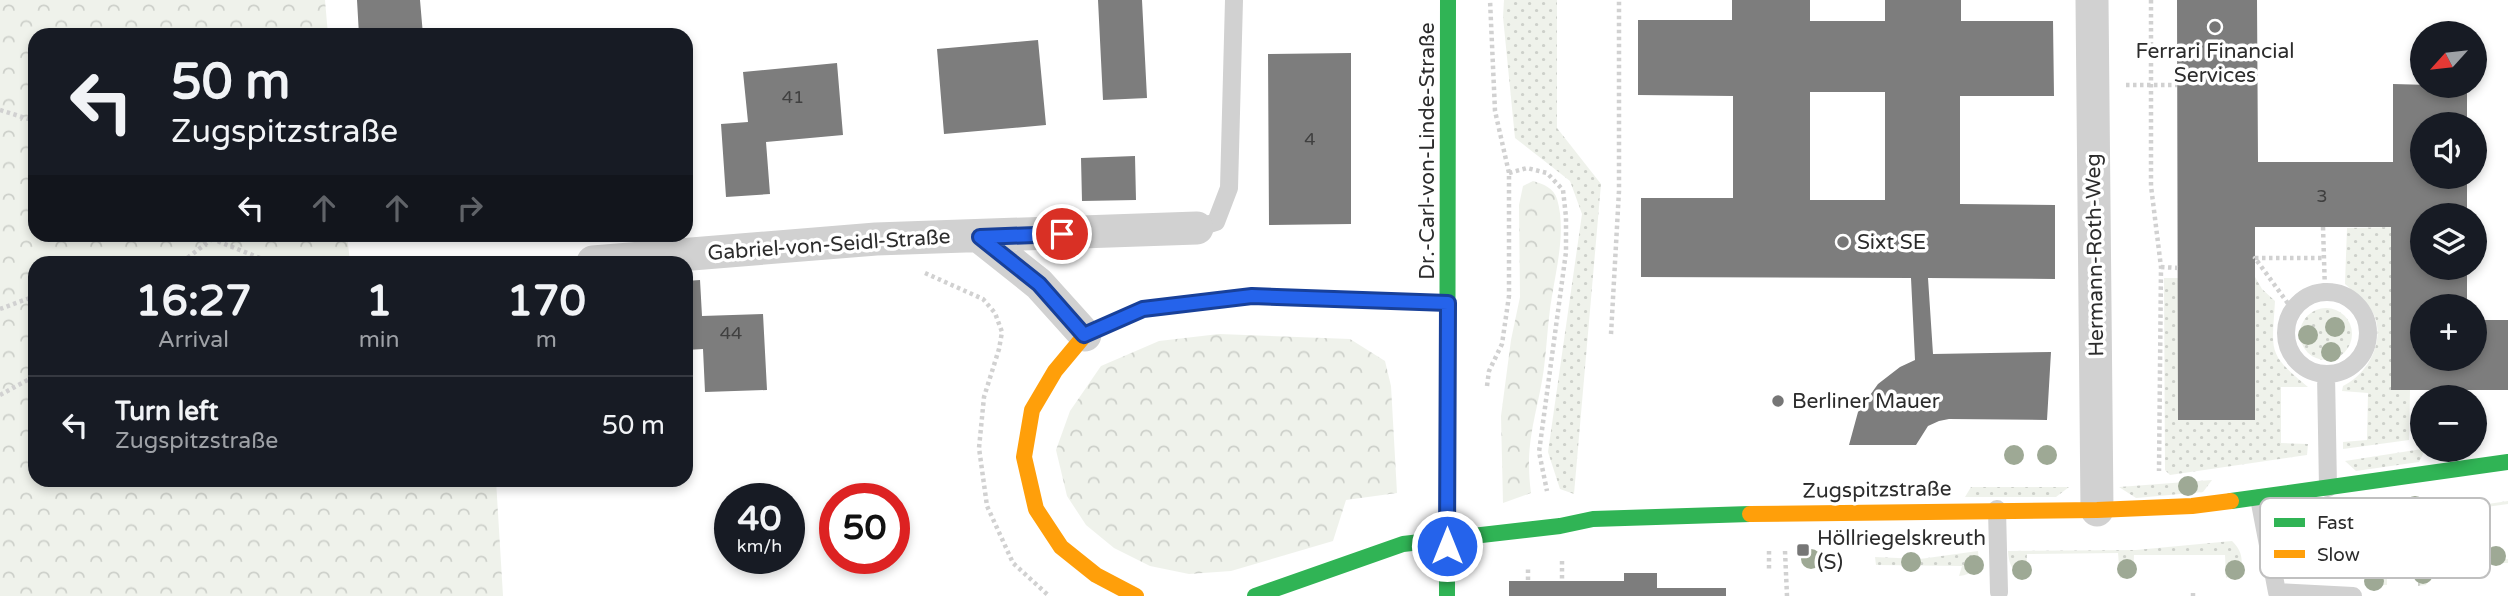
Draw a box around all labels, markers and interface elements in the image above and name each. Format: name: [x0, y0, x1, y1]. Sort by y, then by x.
marker: Ferrari Financial Services: [2207, 19, 2223, 35]
north arrow: [2410, 21, 2487, 98]
map controls: [2410, 21, 2487, 462]
street label: Dr.-Carl-von-Linde-Straße: [1415, 22, 1440, 280]
place label: Ferrari Financial Services: [2135, 39, 2295, 88]
text: 50 m: [171, 53, 290, 112]
icon: left: [56, 56, 147, 147]
house number: 41: [782, 86, 804, 108]
button: sound: [2410, 112, 2487, 189]
text: Zugspitzstraße: [171, 113, 398, 151]
house number: 4: [1304, 128, 1316, 150]
street label: Hermann-Roth-Weg: [2081, 153, 2109, 357]
house number: 3: [2316, 185, 2328, 207]
icon: left: [232, 189, 270, 227]
icon: ahead: [305, 189, 343, 227]
icon: ahead: [378, 189, 416, 227]
icon: right: [451, 189, 489, 227]
button: layers: [2410, 203, 2487, 280]
pin: [1032, 204, 1092, 264]
icon: arrive: [1043, 215, 1081, 253]
street label: Gabriel-von-Seidl-Straße: [707, 224, 951, 266]
place label: Sixt SE: [1857, 230, 1926, 255]
marker: Sixt SE: [1835, 234, 1851, 250]
text: 16:27: [135, 276, 252, 327]
text: 1: [366, 276, 392, 327]
text: 170: [507, 276, 586, 327]
button: +: [2410, 294, 2487, 371]
house number: 44: [720, 322, 742, 344]
text: Arrival: [158, 326, 229, 354]
text: min: [359, 326, 400, 354]
text: m: [536, 326, 557, 354]
button: −: [2410, 385, 2487, 462]
place label: Berliner Mauer: [1792, 389, 1940, 414]
marker: Berliner Mauer: [1770, 393, 1786, 409]
text: Turn left: [115, 396, 218, 427]
icon: left: [56, 406, 94, 444]
text: 50 m: [602, 410, 665, 441]
text: Zugspitzstraße: [115, 427, 278, 455]
street label: Zugspitzstraße: [1802, 476, 1952, 504]
speed limit sign: 50: [819, 483, 910, 574]
text: 40: [738, 498, 781, 540]
legend: [2260, 498, 2490, 578]
position arrow: [1410, 509, 1484, 583]
text: Fast: [2317, 512, 2354, 534]
place label: Höllriegelskreuth (S): [1817, 526, 1986, 575]
text: km/h: [737, 535, 782, 557]
marker: Höllriegelskreuth (S): [1795, 542, 1811, 558]
text: Slow: [2317, 544, 2360, 566]

